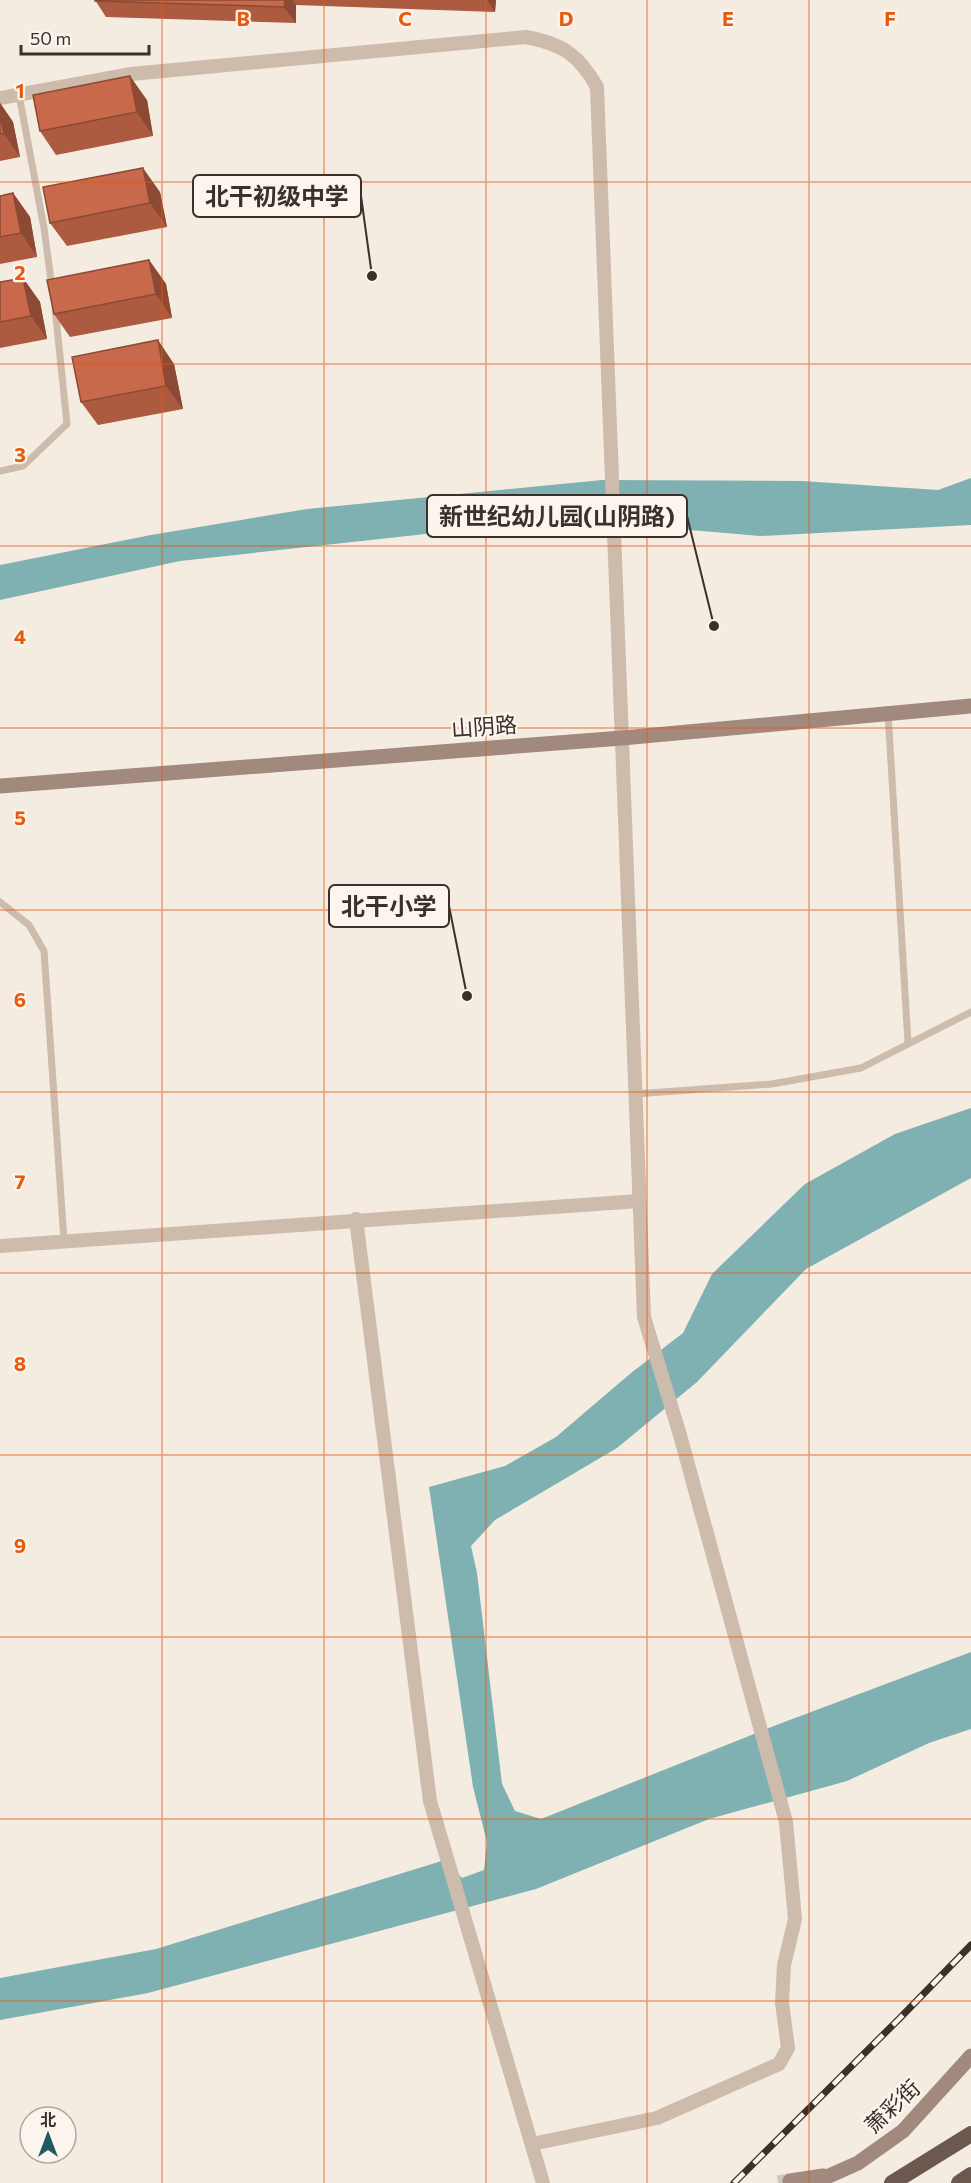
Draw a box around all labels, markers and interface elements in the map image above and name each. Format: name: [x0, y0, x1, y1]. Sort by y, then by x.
text: B: [236, 6, 250, 30]
text: C: [398, 6, 412, 30]
text: D: [559, 6, 573, 30]
text: E: [722, 6, 734, 30]
text: F: [884, 6, 896, 30]
scale bar: [21, 18, 148, 56]
text: 50 m: [30, 27, 71, 49]
text: 1: [15, 78, 25, 102]
callout: 北干初级中学: [193, 175, 361, 217]
text: 北干初级中学: [205, 181, 349, 210]
text: 2: [14, 260, 26, 284]
text: 3: [14, 442, 26, 466]
callout: 新世纪幼儿园(山阴路): [427, 495, 687, 537]
text: 新世纪幼儿园(山阴路): [439, 501, 675, 530]
text: 4: [14, 624, 26, 648]
street label: 山阴路: [450, 710, 518, 742]
text: 5: [14, 805, 26, 829]
callout: 北干小学: [329, 885, 449, 927]
text: 北干小学: [341, 891, 437, 920]
text: 6: [14, 987, 26, 1011]
text: 7: [15, 1169, 26, 1193]
text: 8: [14, 1351, 26, 1375]
text: 9: [14, 1533, 26, 1557]
street label: 萧彩街: [859, 2074, 925, 2138]
north arrow: [18, 2105, 78, 2165]
text: 北: [40, 2110, 56, 2129]

